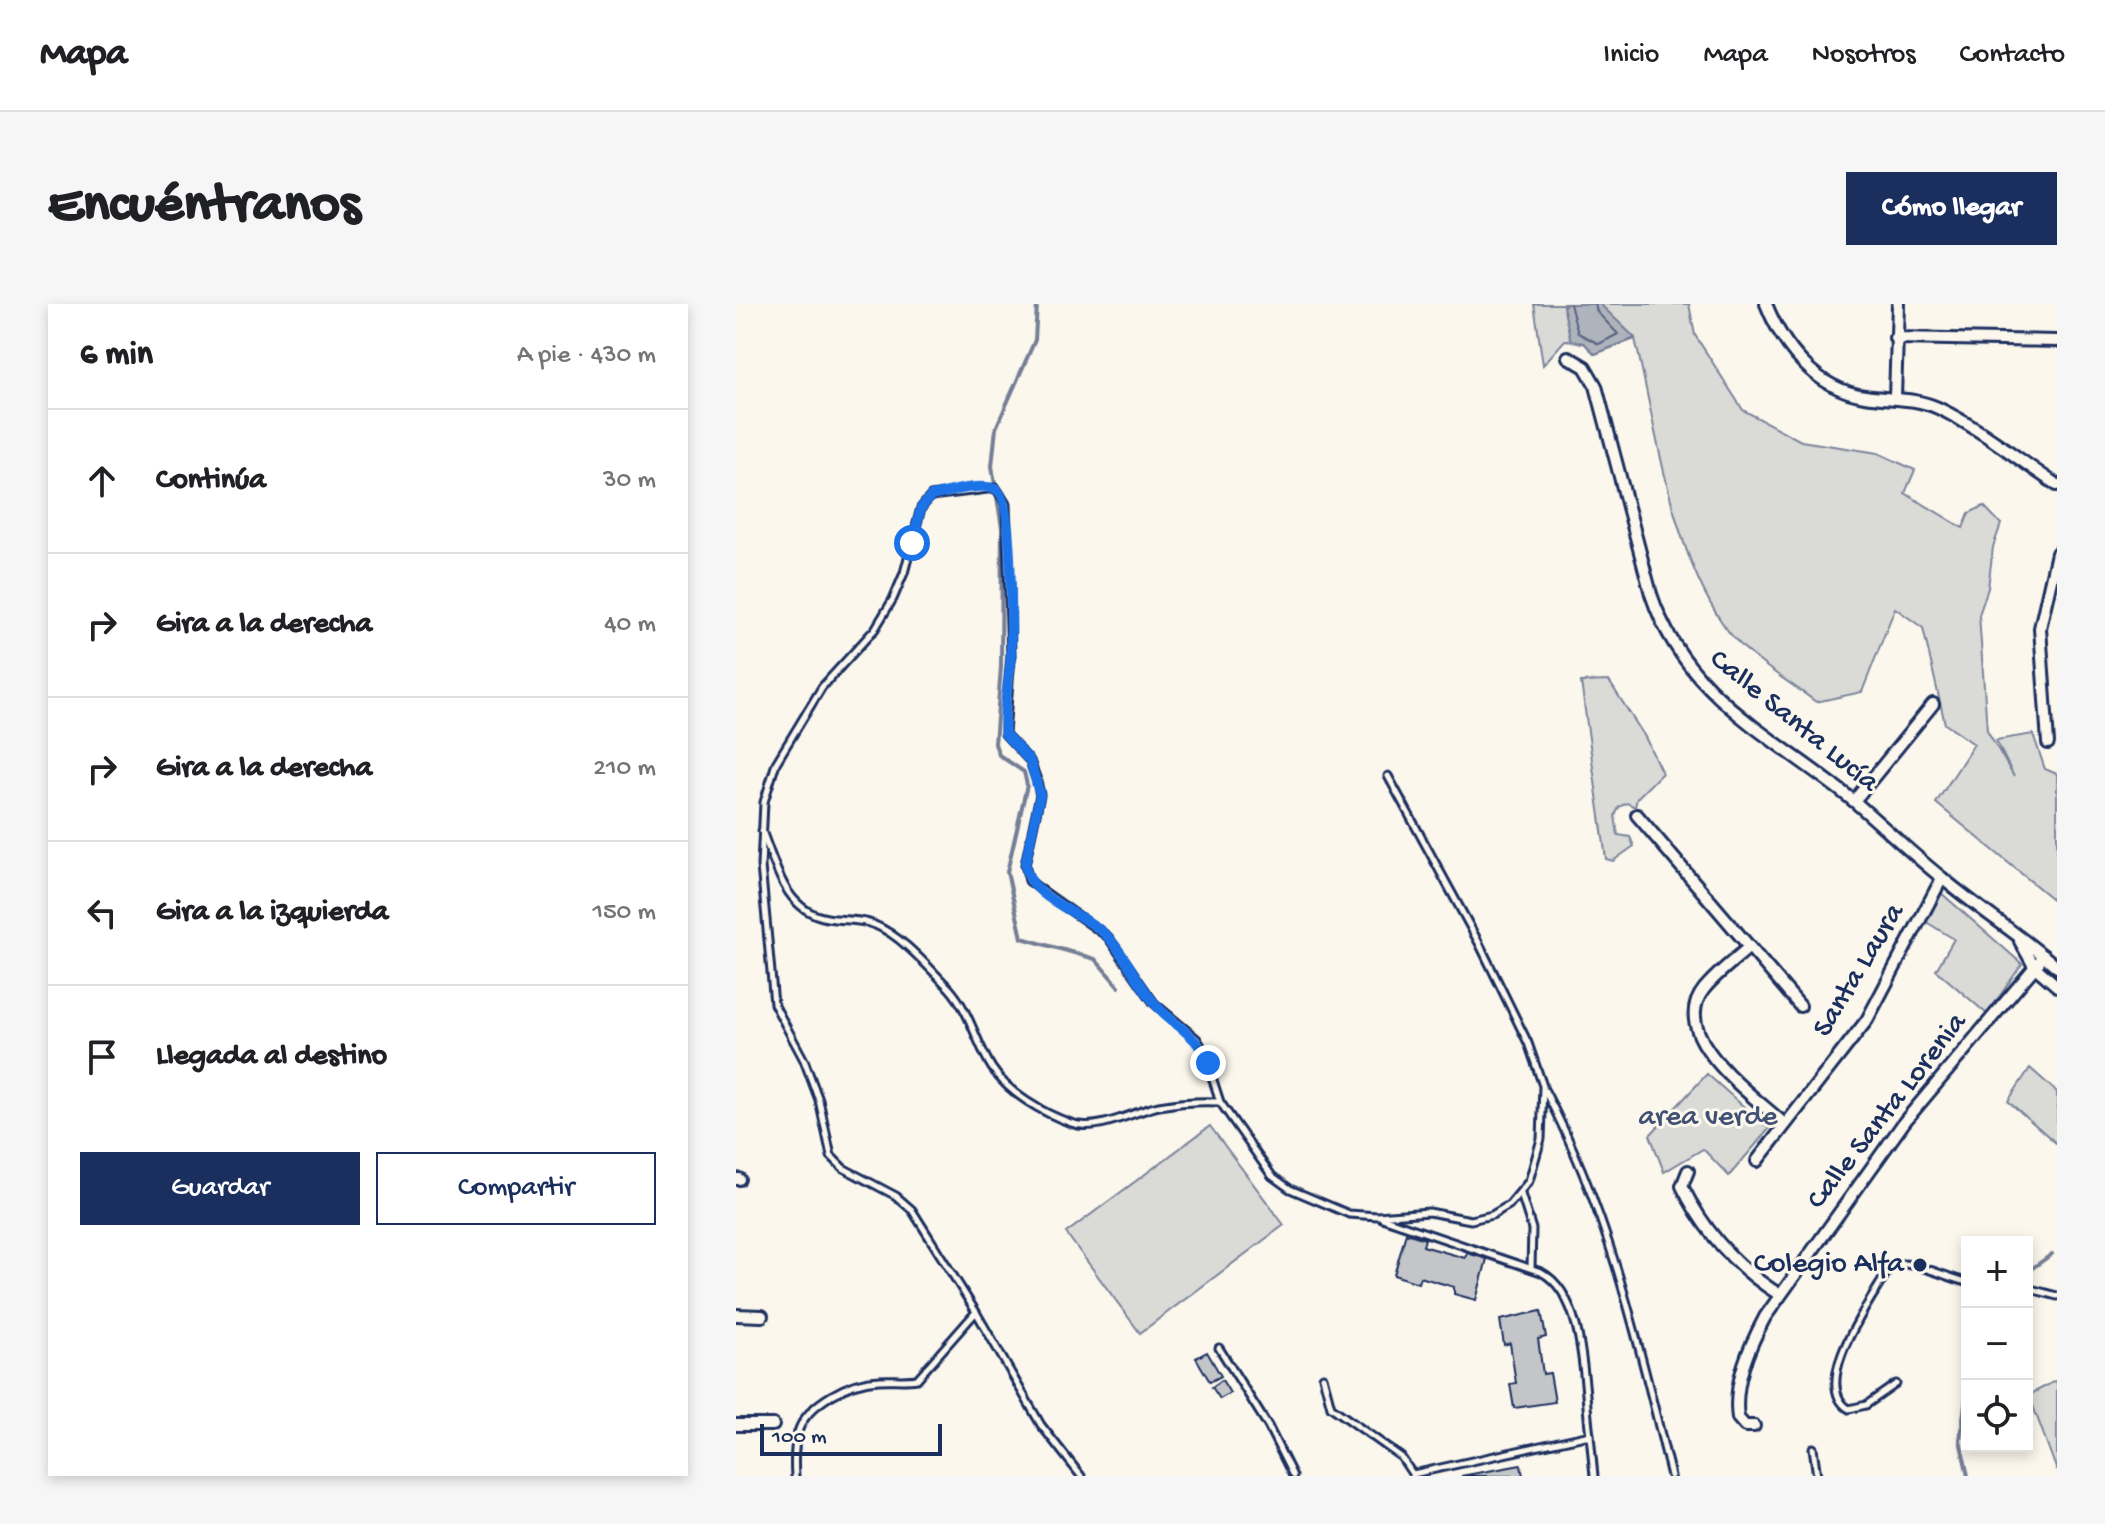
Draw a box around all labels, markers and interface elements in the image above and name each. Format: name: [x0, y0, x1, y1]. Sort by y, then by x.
text: Mapa: [40, 33, 127, 77]
text: Inicio: [1603, 39, 1659, 72]
text: Mapa: [1703, 39, 1768, 72]
text: Nosotros: [1812, 39, 1916, 72]
text: Contacto: [1960, 39, 2065, 72]
button: Cómo llegar: [1846, 172, 2057, 245]
text: Encuéntranos: [48, 175, 360, 241]
text: 6 min: [80, 336, 153, 376]
text: A pie · 430 m: [517, 341, 656, 372]
icon: ahead: [80, 459, 124, 503]
text: Continúa: [156, 464, 266, 499]
text: 30 m: [603, 466, 656, 497]
route start: [894, 525, 930, 561]
icon: right: [80, 603, 124, 647]
text: Gira a la derecha: [156, 608, 372, 643]
text: 40 m: [604, 610, 656, 641]
street label: Calle Santa Lucía: [1701, 643, 1886, 802]
icon: right: [80, 747, 124, 791]
text: Gira a la derecha: [156, 752, 372, 787]
text: 210 m: [593, 754, 656, 785]
icon: left: [80, 891, 124, 935]
text: Gira a la izquierda: [156, 896, 389, 931]
street label: Santa Laura: [1806, 897, 1914, 1044]
text: 150 m: [592, 898, 656, 929]
street label: Calle Santa Lorenia: [1800, 1006, 1976, 1217]
icon: arrive: [80, 1035, 124, 1079]
text: Llegada al destino: [156, 1040, 387, 1075]
route end: [1190, 1045, 1226, 1081]
park label: area verde: [1639, 1101, 1778, 1136]
button: Guardar: [80, 1152, 360, 1225]
button: Compartir: [376, 1152, 656, 1225]
map controls: [1961, 1236, 2033, 1452]
button: +: [1961, 1236, 2033, 1308]
place label: Colegio Alfa: [1754, 1248, 1905, 1283]
marker: Colegio Alfa: [1911, 1256, 1929, 1274]
button: −: [1961, 1308, 2033, 1380]
button: locate: [1961, 1380, 2033, 1452]
scale bar: [760, 1420, 942, 1456]
text: 100 m: [772, 1425, 827, 1451]

